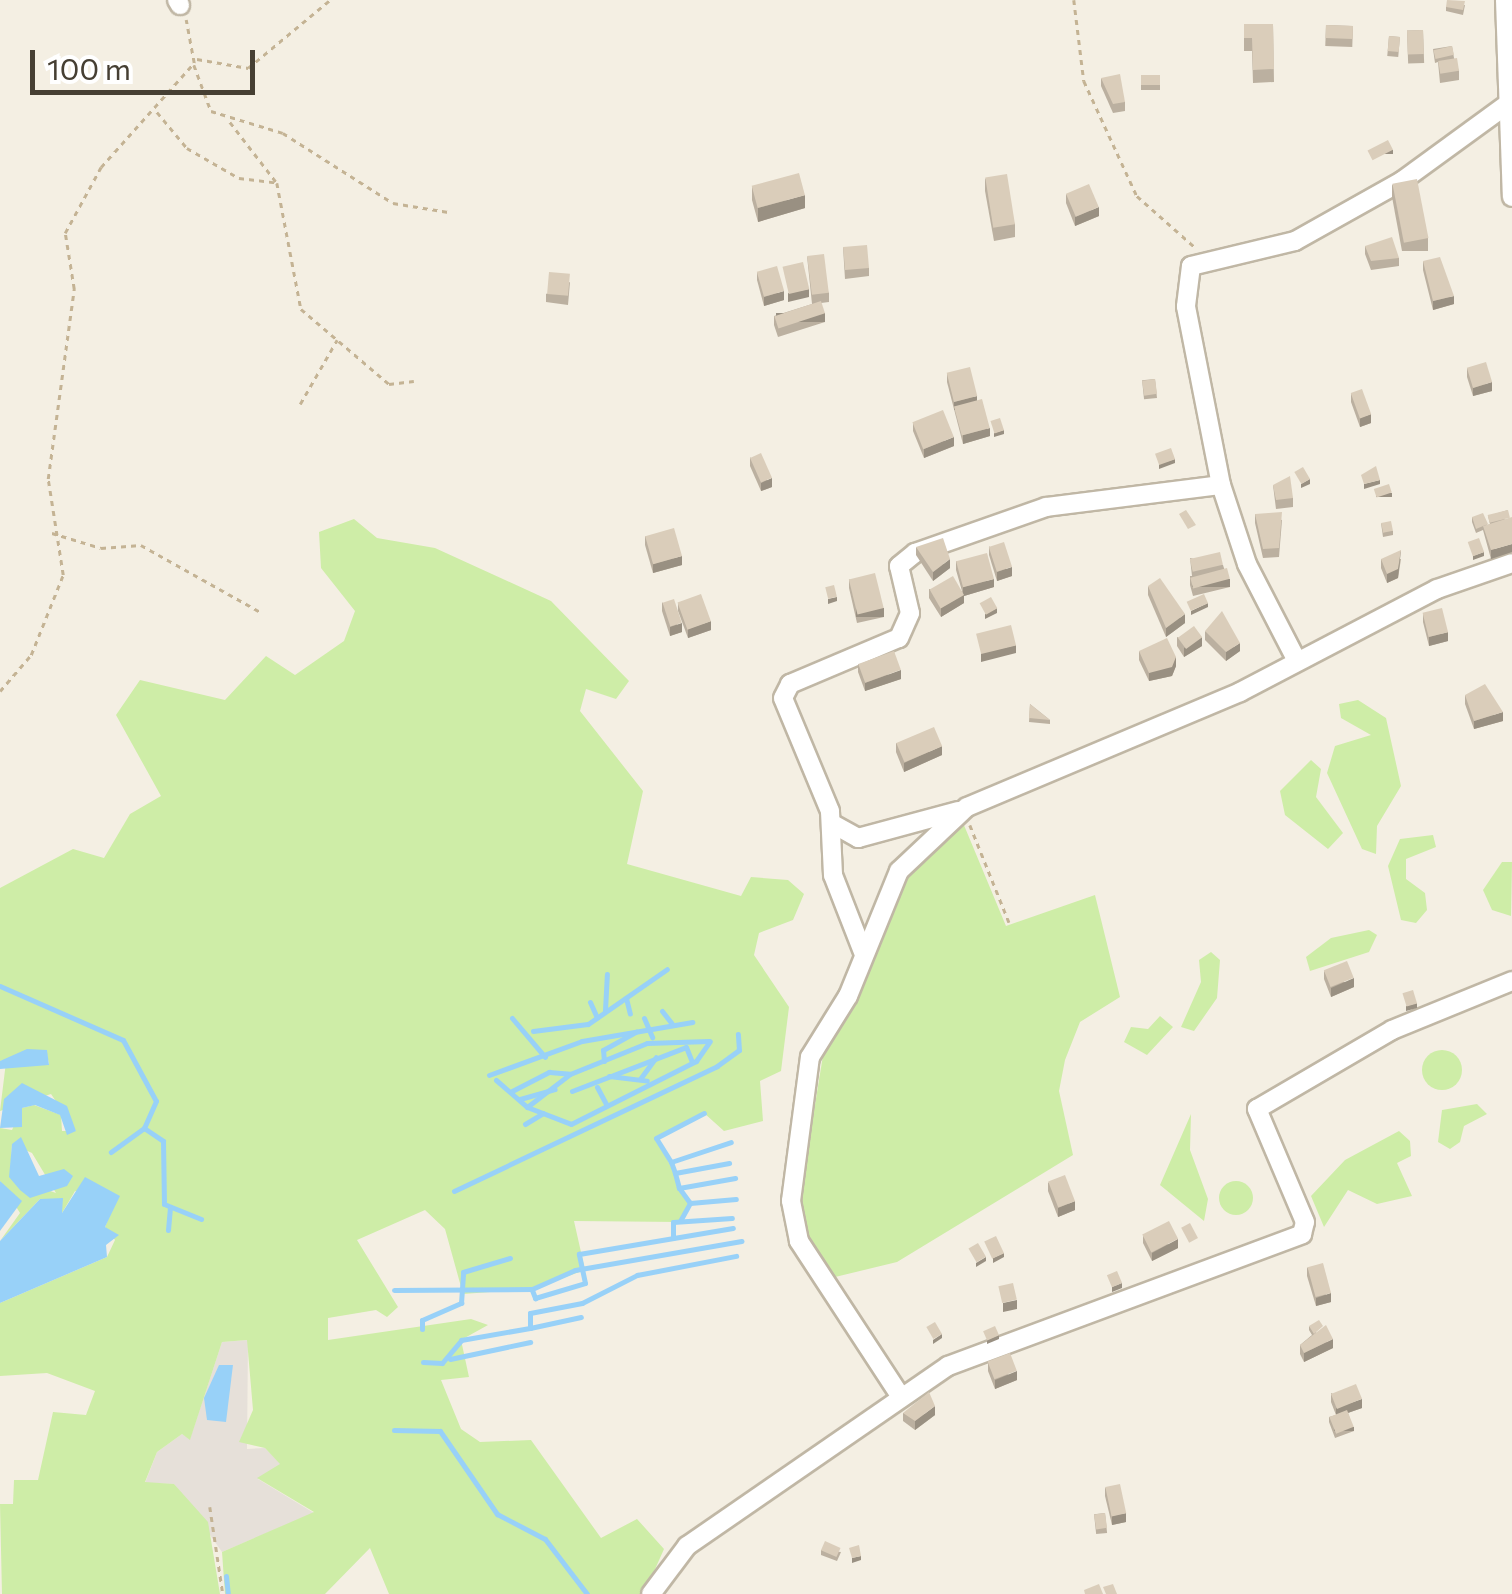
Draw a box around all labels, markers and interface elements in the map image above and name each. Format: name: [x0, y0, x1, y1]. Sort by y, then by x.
scale bar: [35, 30, 260, 92]
text: 100 m: [47, 49, 131, 86]

